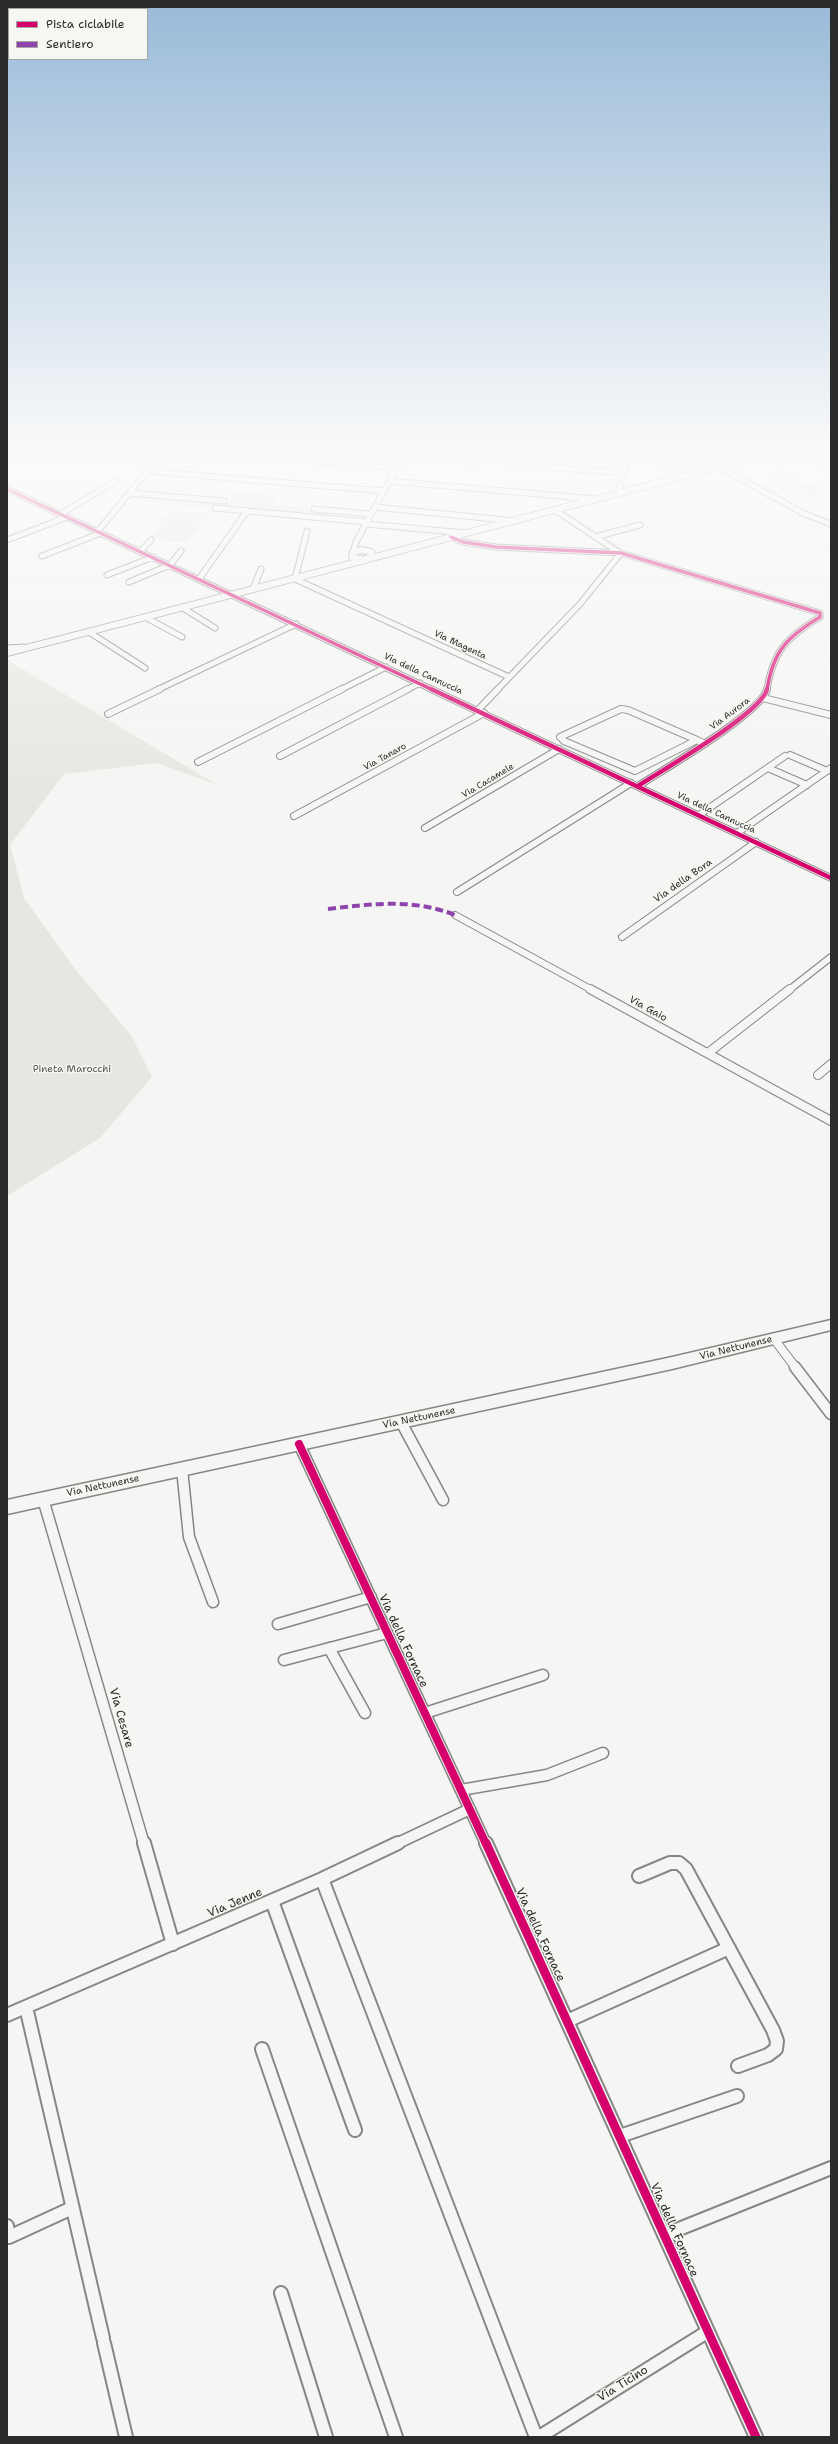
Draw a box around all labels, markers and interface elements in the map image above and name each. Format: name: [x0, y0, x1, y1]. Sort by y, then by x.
legend: [8, 8, 148, 60]
text: Pista ciclabile: [46, 16, 125, 32]
text: Sentiero: [46, 36, 93, 52]
street label: Via Magenta: [432, 628, 488, 662]
street label: Via della Cannuccia: [382, 651, 464, 697]
street label: Via Aurora: [708, 695, 752, 733]
street label: Via Tanaro: [362, 741, 408, 773]
street label: Via Cacamele: [460, 761, 516, 801]
street label: Via della Cannuccia: [675, 790, 757, 836]
street label: Via della Bora: [651, 856, 715, 906]
street label: Via Gaio: [627, 994, 669, 1024]
park label: Pineta Marocchi: [33, 1063, 111, 1075]
street label: Via Nettunense: [698, 1333, 774, 1363]
street label: Via Nettunense: [381, 1404, 457, 1432]
street label: Via Nettunense: [65, 1472, 141, 1500]
street label: Via della Fornace: [375, 1592, 431, 1690]
street label: Via Cesare: [106, 1686, 136, 1750]
street label: Via Jenne: [205, 1885, 265, 1921]
street label: Via della Fornace: [512, 1886, 568, 1984]
street label: Via della Fornace: [647, 2181, 701, 2279]
street label: Via Ticino: [595, 2363, 651, 2405]

